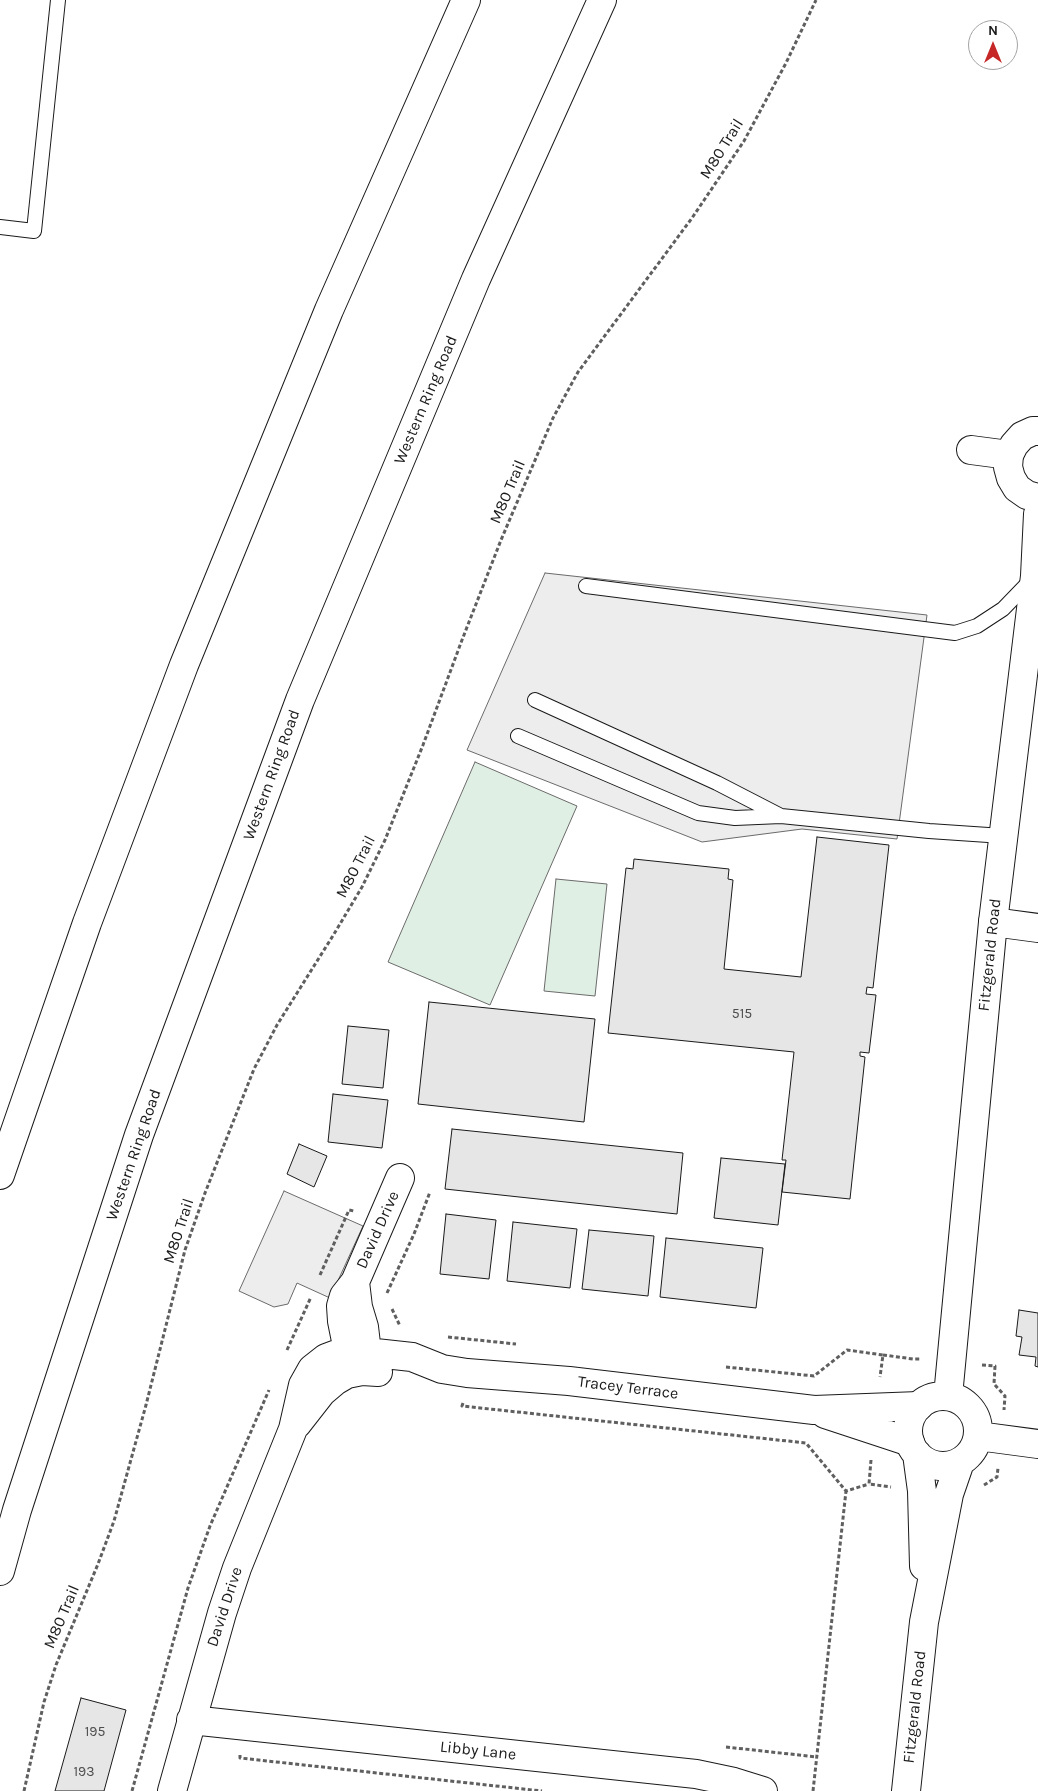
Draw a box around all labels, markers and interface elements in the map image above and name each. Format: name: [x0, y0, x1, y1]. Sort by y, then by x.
north arrow: [968, 20, 1018, 70]
text: N: [988, 22, 998, 39]
street label: M80 Trail: [696, 115, 748, 183]
street label: Western Ring Road: [390, 333, 462, 467]
street label: M80 Trail: [486, 457, 530, 527]
street label: Western Ring Road: [239, 707, 305, 843]
street label: M80 Trail: [332, 833, 380, 901]
street label: Fitzgerald Road: [975, 898, 1005, 1012]
house number: 515: [732, 1006, 752, 1022]
street label: Western Ring Road: [102, 1087, 166, 1223]
street label: David Drive: [352, 1188, 404, 1272]
street label: M80 Trail: [159, 1196, 199, 1266]
street label: Tracey Terrace: [577, 1372, 679, 1404]
street label: David Drive: [203, 1565, 247, 1649]
street label: M80 Trail: [40, 1582, 84, 1652]
street label: Fitzgerald Road: [900, 1650, 930, 1764]
house number: 195: [85, 1724, 105, 1740]
street label: Libby Lane: [439, 1737, 517, 1765]
house number: 193: [73, 1764, 95, 1780]

